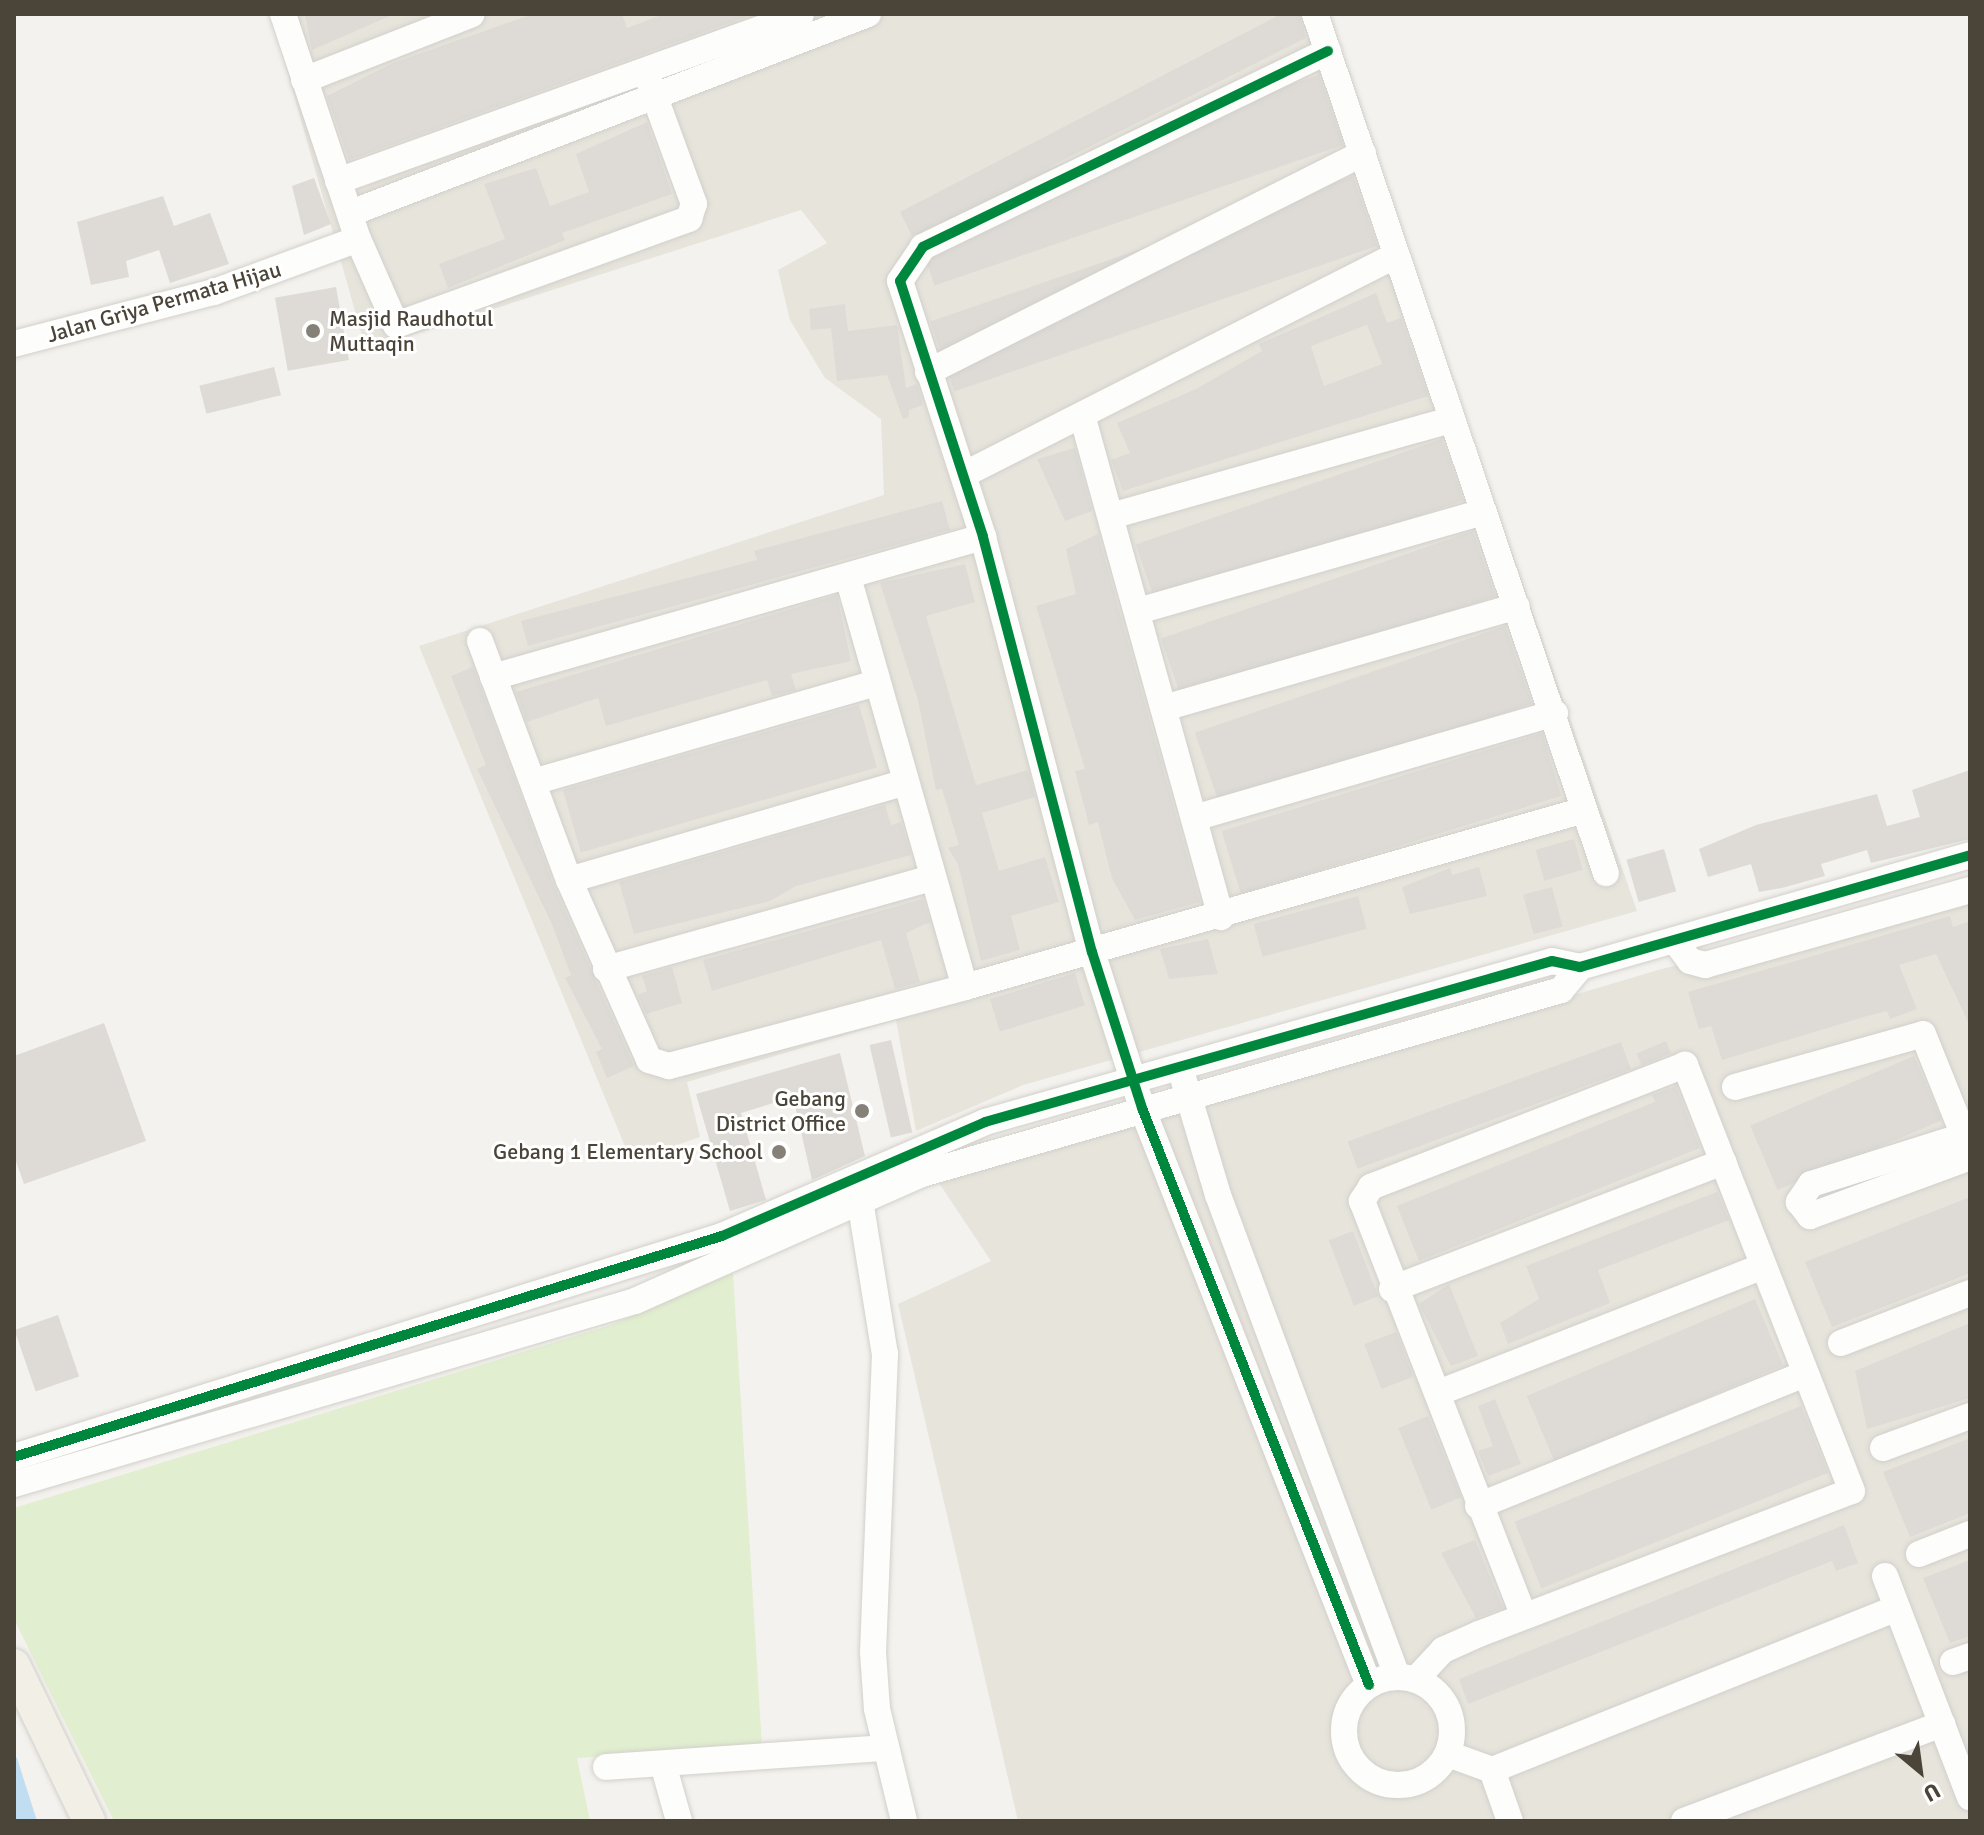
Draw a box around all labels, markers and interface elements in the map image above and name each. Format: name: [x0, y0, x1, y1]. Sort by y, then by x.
street label: Jalan Griya Permata Hijau: [44, 256, 284, 348]
place label: Masjid Raudhotul Muttaqin: [329, 305, 493, 356]
marker: Masjid Raudhotul Muttaqin: [304, 322, 322, 340]
place label: Gebang District Office: [716, 1085, 846, 1136]
marker: Gebang District Office: [853, 1102, 871, 1120]
place label: Gebang 1 Elementary School: [493, 1139, 763, 1165]
marker: Gebang 1 Elementary School: [770, 1143, 788, 1161]
north arrow: [1880, 1731, 1960, 1811]
text: U: [1919, 1777, 1945, 1808]

